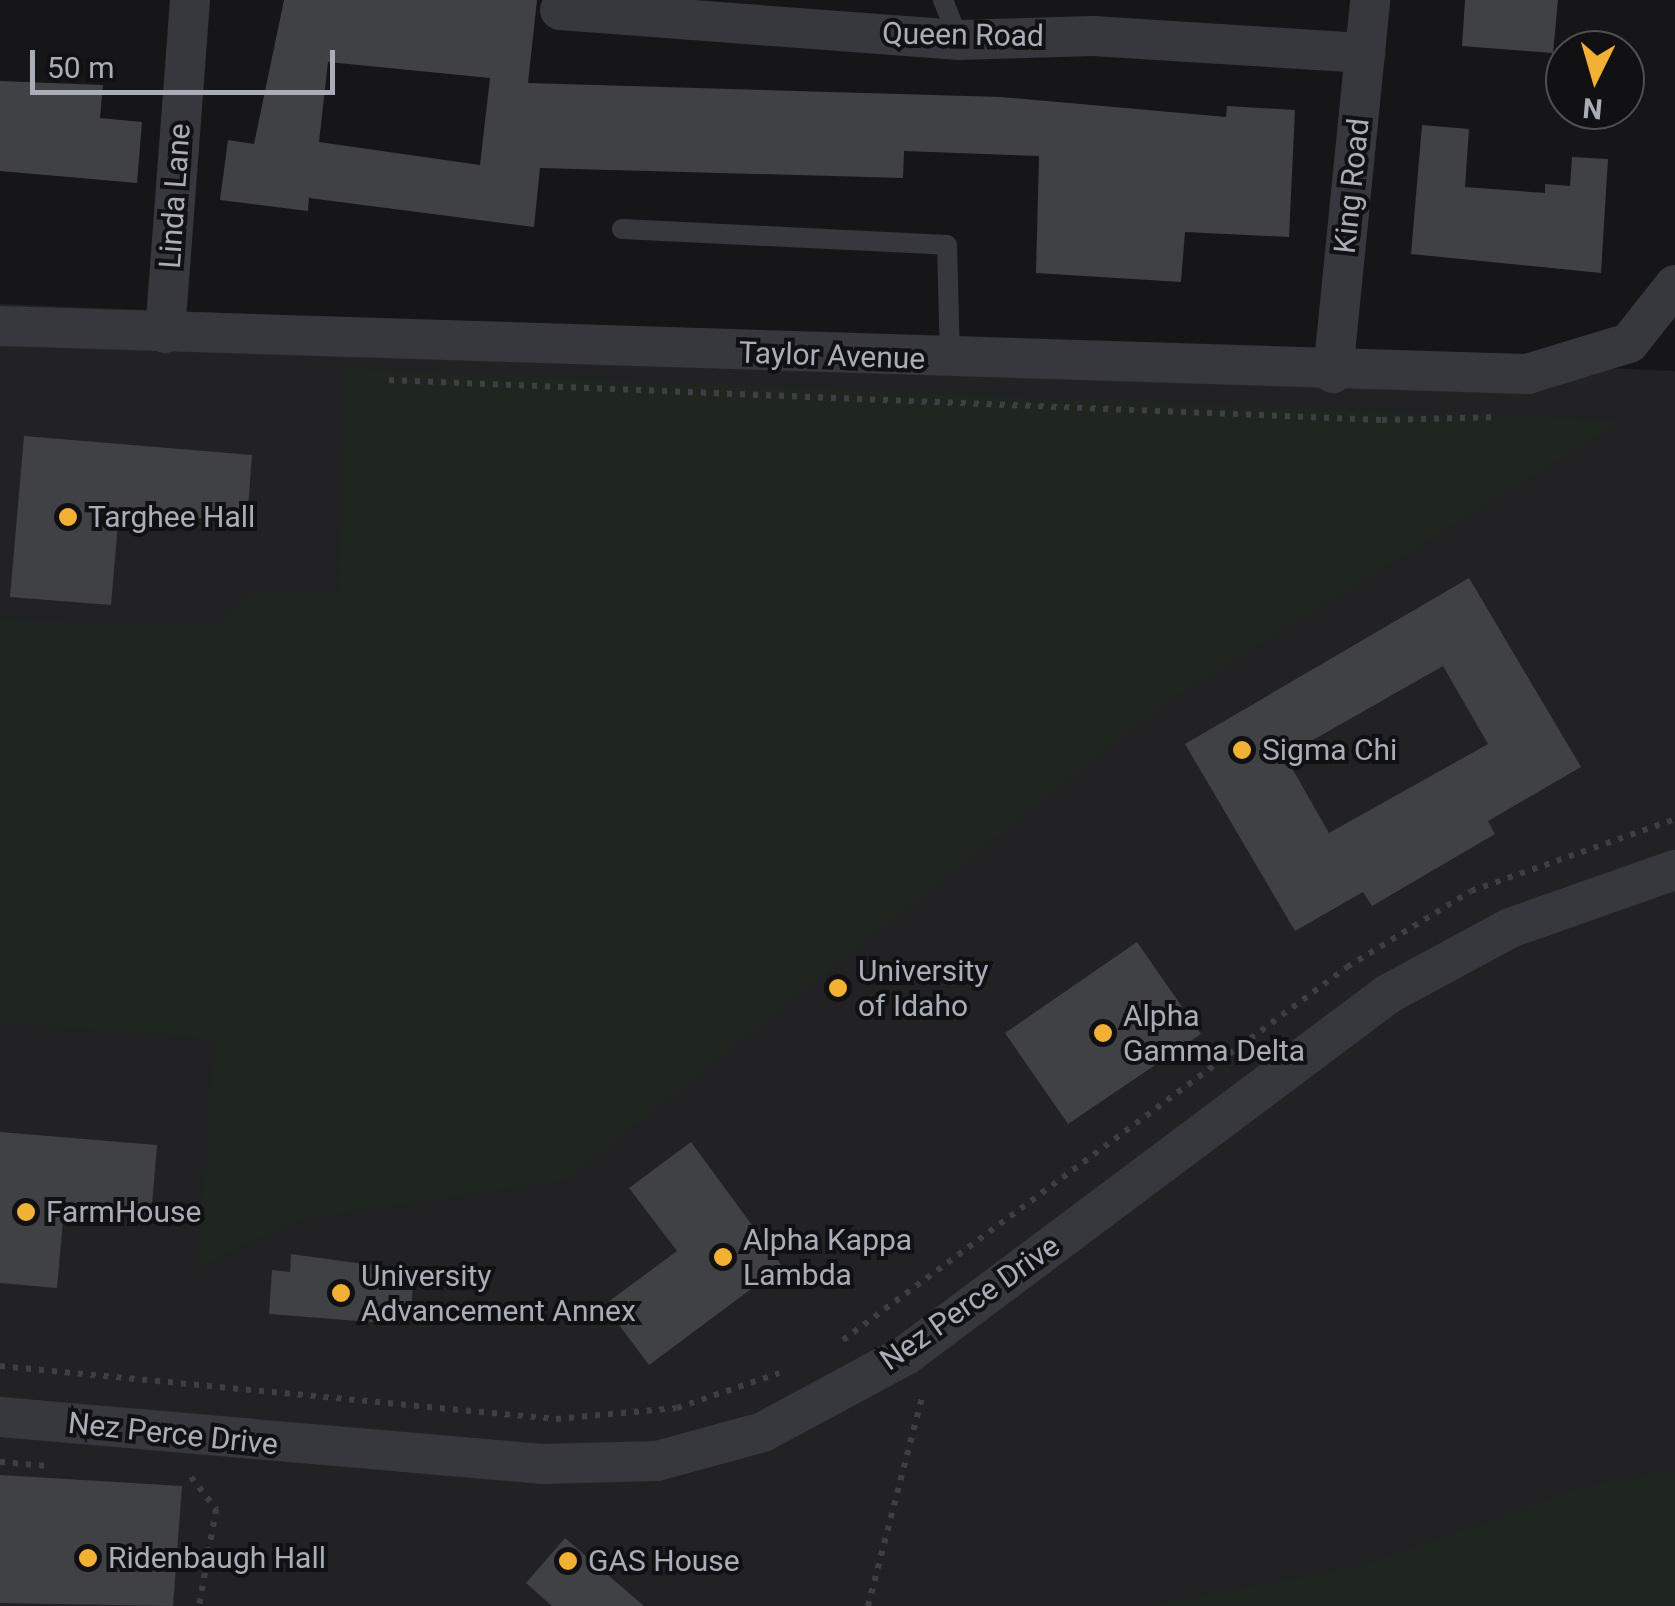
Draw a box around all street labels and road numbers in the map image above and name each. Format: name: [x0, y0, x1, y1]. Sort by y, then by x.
street label: Queen Road: [882, 16, 1044, 54]
street label: King Road: [1327, 117, 1377, 255]
street label: Linda Lane: [152, 122, 198, 270]
street label: Taylor Avenue: [738, 335, 926, 377]
street label: Nez Perce Drive: [873, 1228, 1067, 1378]
street label: Nez Perce Drive: [66, 1405, 280, 1463]

